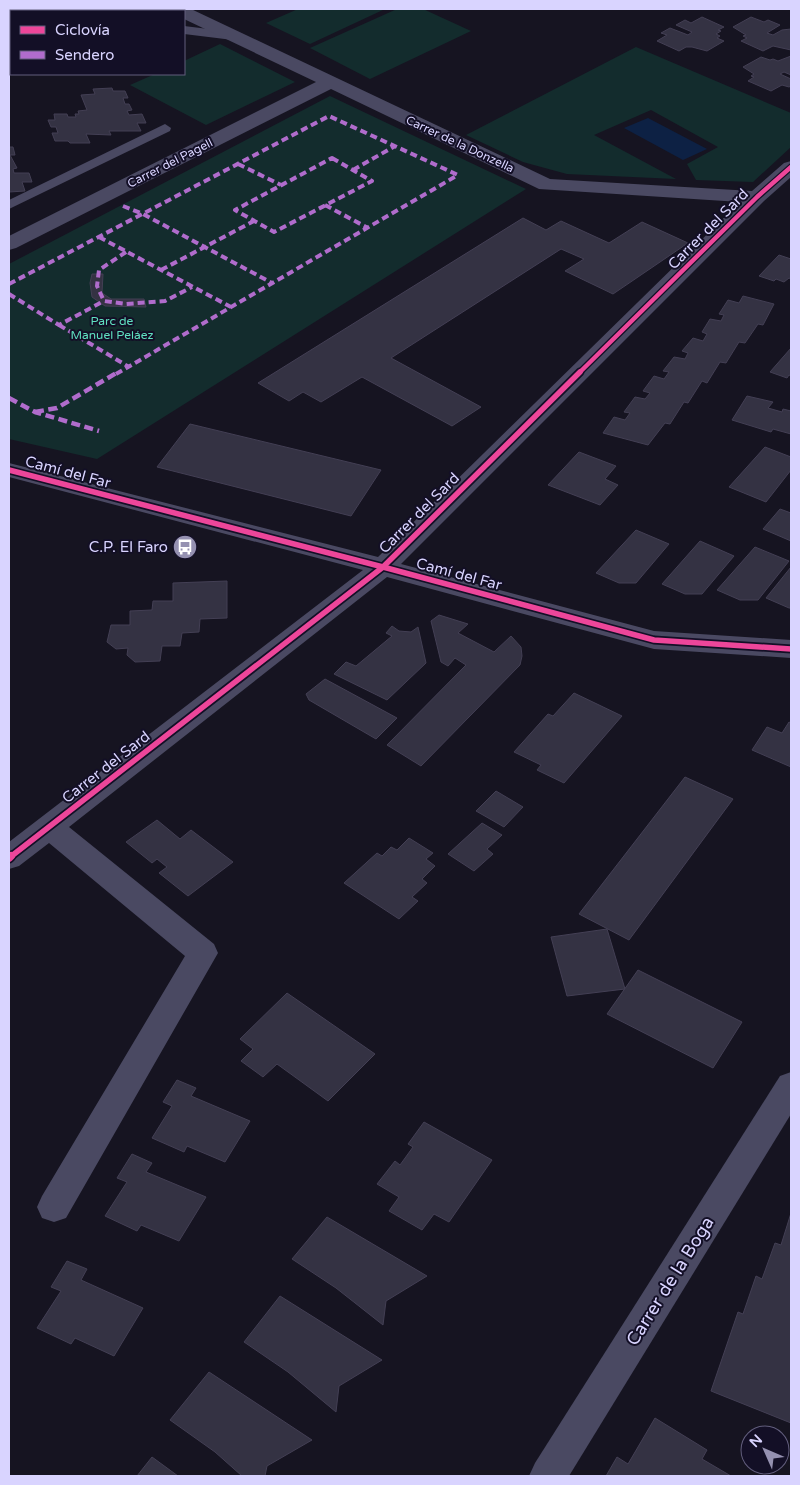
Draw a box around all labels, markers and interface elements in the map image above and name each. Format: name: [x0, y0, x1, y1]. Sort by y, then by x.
legend: [10, 10, 185, 75]
text: Ciclovía: [55, 21, 110, 39]
text: Sendero: [55, 46, 114, 64]
street label: Carrer de la Donzella: [404, 113, 516, 175]
street label: Carrer del Pagell: [125, 135, 215, 191]
street label: Carrer del Sard: [664, 185, 752, 273]
park label: Parc de Manuel Peláez: [71, 314, 154, 342]
street label: Camí del Far: [23, 452, 113, 492]
street label: Carrer del Sard: [375, 469, 463, 557]
bus stop icon: C.P. El Faro: [172, 534, 198, 560]
place label: C.P. El Faro: [89, 538, 168, 556]
street label: Camí del Far: [414, 554, 504, 594]
street label: Carrer del Sard: [58, 727, 154, 807]
street label: Carrer de la Boga: [621, 1212, 719, 1350]
north arrow: [740, 1425, 790, 1475]
text: N: [746, 1431, 766, 1451]

